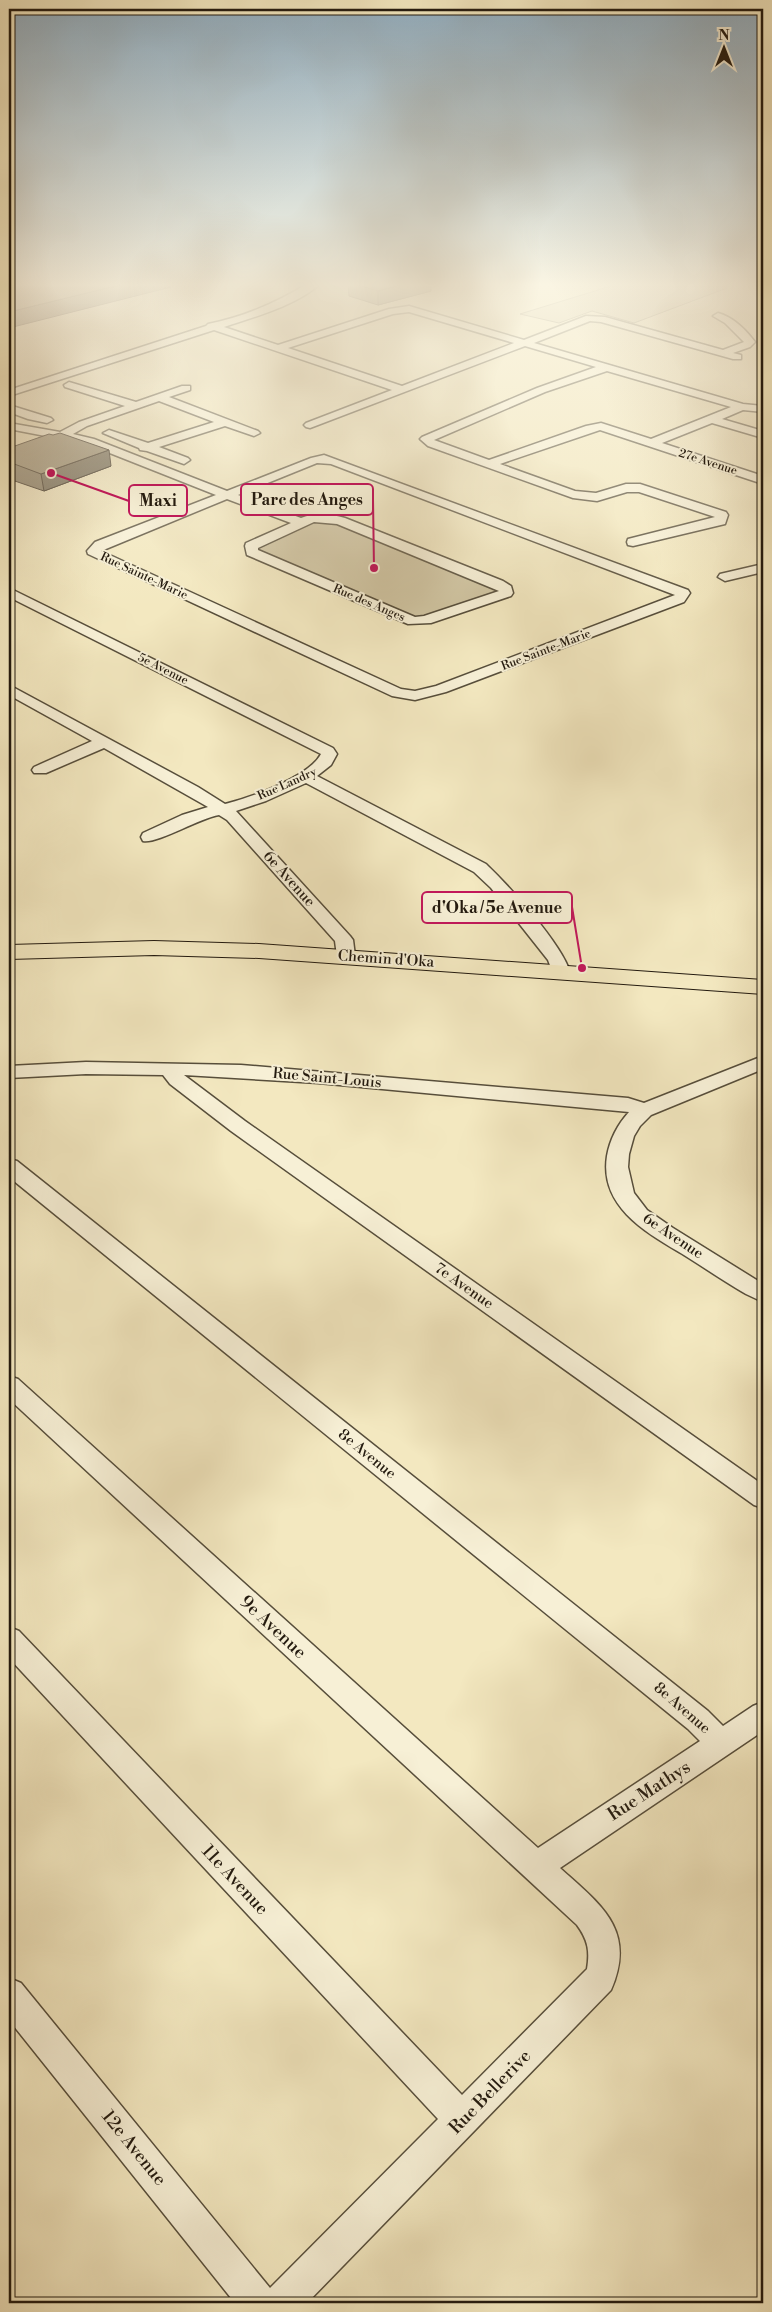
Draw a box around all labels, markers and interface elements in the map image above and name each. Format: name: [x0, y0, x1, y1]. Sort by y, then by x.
north arrow: [700, 22, 750, 72]
text: N: [718, 27, 730, 45]
street label: 27e Avenue: [677, 445, 739, 479]
callout: Parc des Anges: [241, 484, 373, 515]
callout: Maxi: [129, 485, 187, 516]
text: Parc des Anges: [251, 490, 363, 510]
text: Maxi: [139, 491, 177, 511]
street label: Rue Sainte-Marie: [98, 549, 190, 603]
street label: Rue des Anges: [331, 581, 407, 625]
street label: Rue Sainte-Marie: [499, 626, 593, 674]
street label: 5e Avenue: [135, 650, 191, 688]
street label: Rue Landry: [255, 764, 319, 804]
street label: 6e Avenue: [259, 847, 319, 911]
callout: d'Oka / 5e Avenue: [422, 892, 572, 923]
text: d'Oka / 5e Avenue: [432, 898, 563, 918]
street label: Chemin d'Oka: [337, 946, 435, 972]
street label: Rue Saint-Louis: [272, 1064, 382, 1092]
street label: 6e Avenue: [639, 1209, 707, 1263]
street label: 7e Avenue: [431, 1259, 497, 1313]
street label: 8e Avenue: [334, 1425, 400, 1483]
street label: 9e Avenue: [235, 1590, 311, 1664]
street label: 8e Avenue: [650, 1678, 714, 1738]
street label: Rue Mathys: [603, 1756, 695, 1826]
street label: 11e Avenue: [197, 1840, 273, 1920]
street label: Rue Bellerive: [444, 2045, 536, 2139]
street label: 12e Avenue: [97, 2106, 171, 2190]

